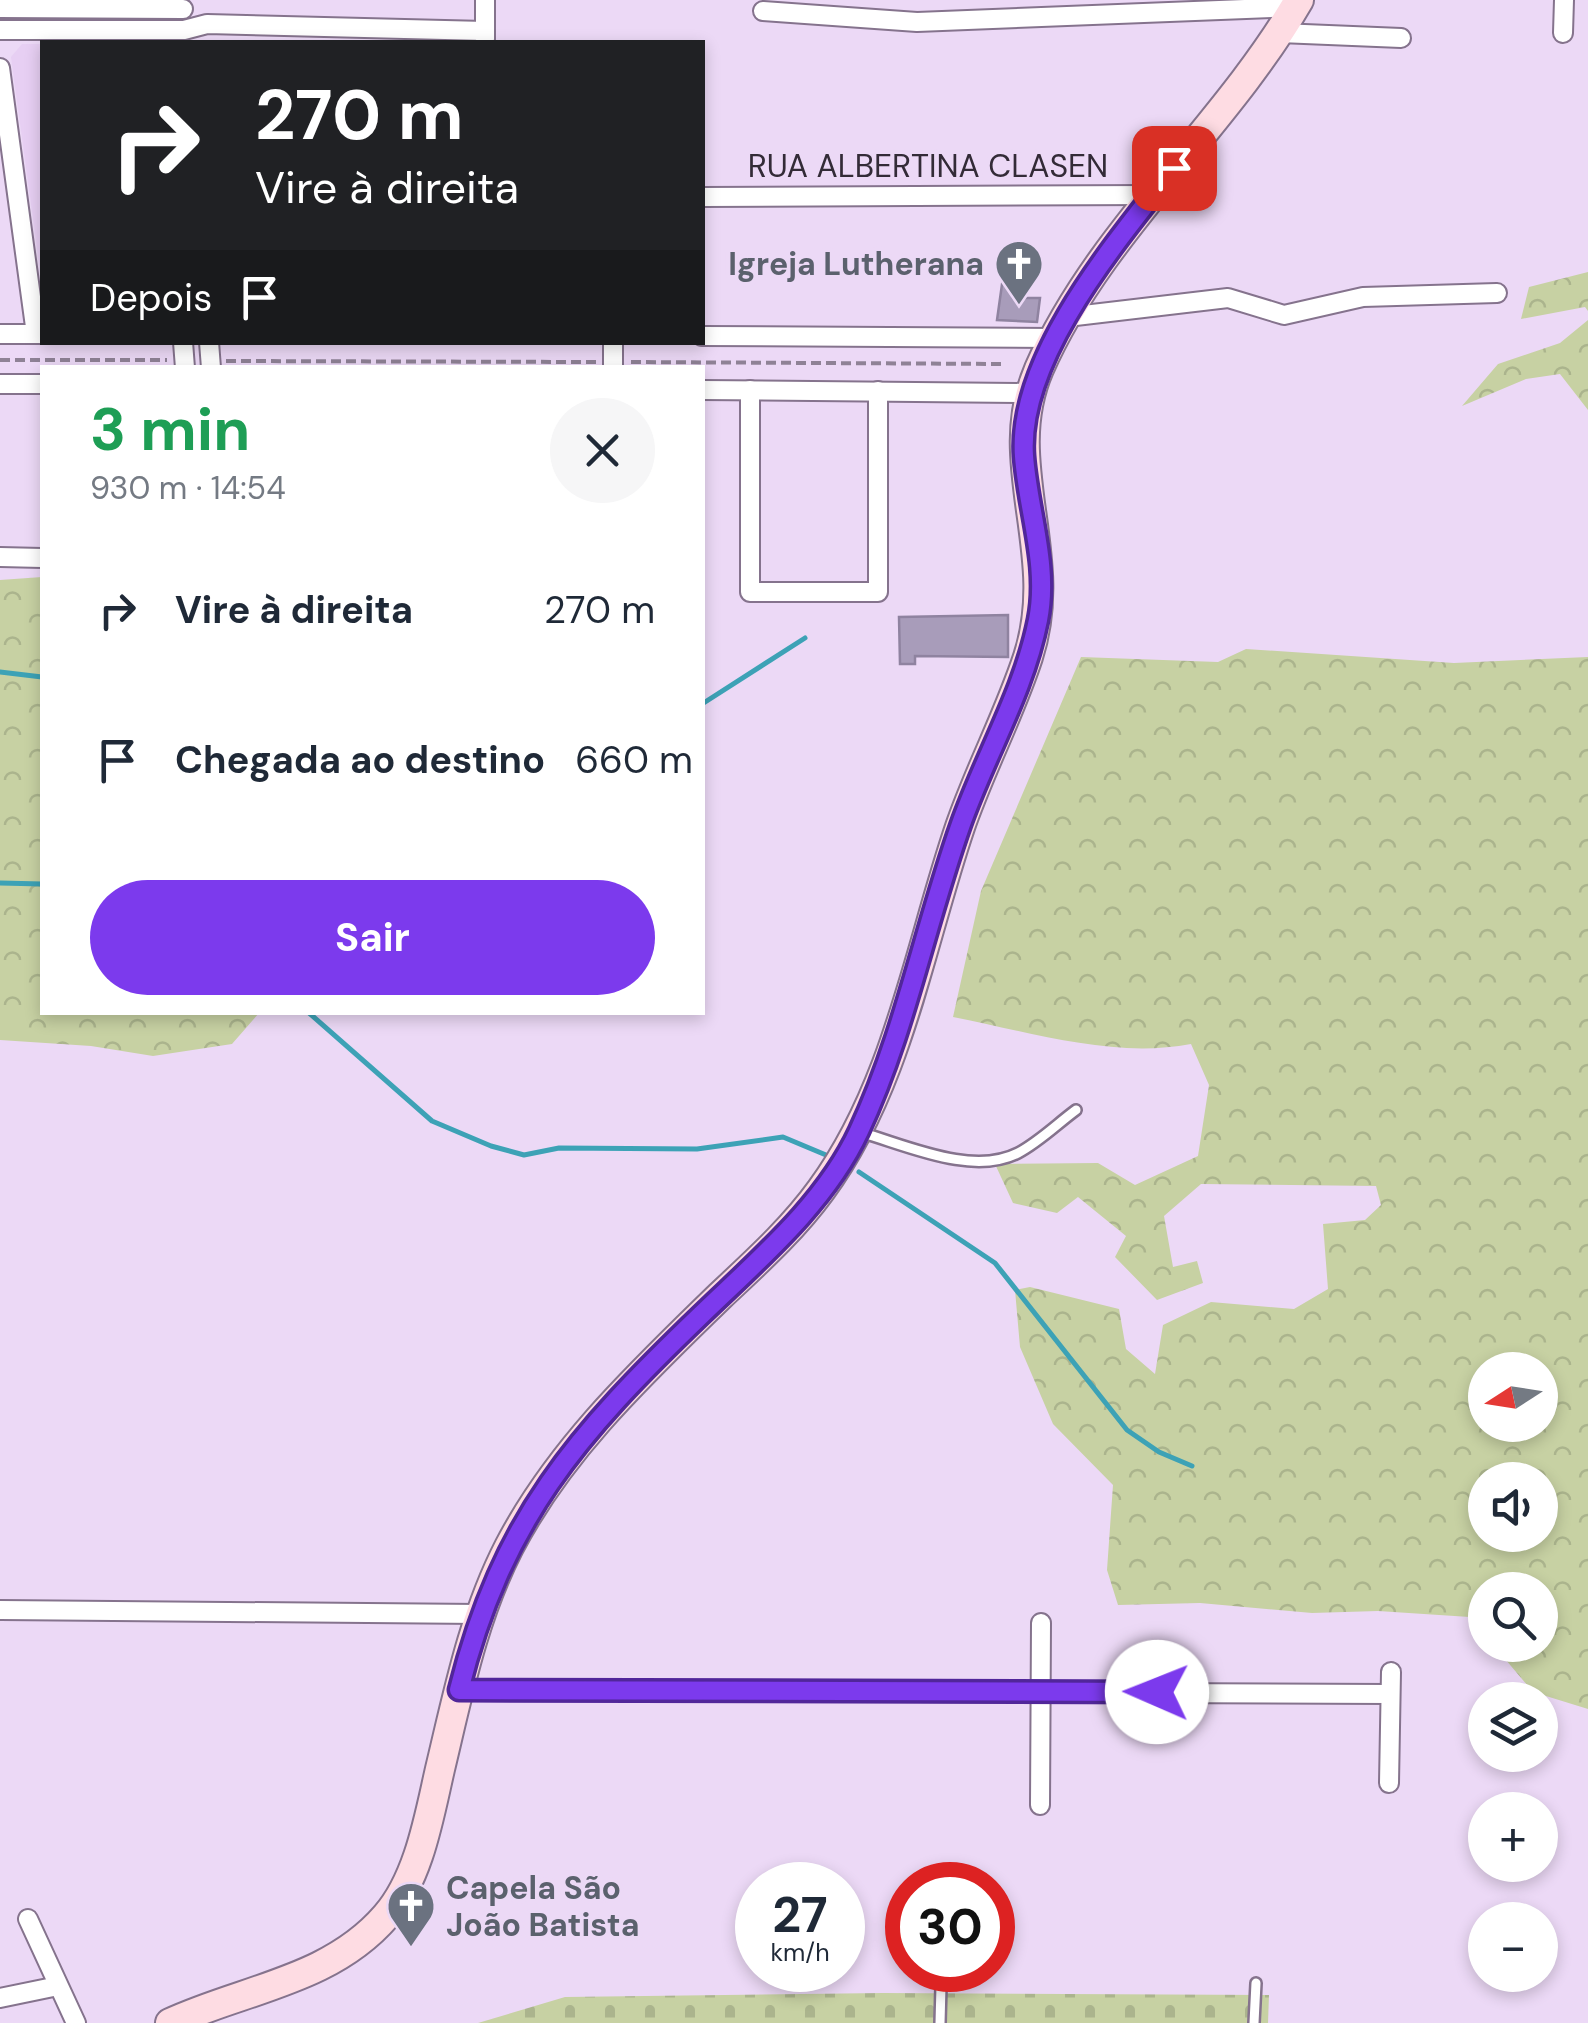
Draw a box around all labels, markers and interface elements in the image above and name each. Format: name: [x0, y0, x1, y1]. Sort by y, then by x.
text: 270 m: [255, 70, 464, 161]
icon: right: [90, 80, 220, 210]
pin: [1132, 126, 1217, 211]
icon: arrive: [1147, 141, 1202, 196]
street label: RUA ALBERTINA CLASEN: [748, 145, 1108, 187]
text: Vire à direita: [255, 158, 519, 217]
church icon: Igreja Lutherana: [993, 238, 1045, 306]
place label: Igreja Lutherana: [728, 243, 984, 285]
icon: arrive: [232, 270, 287, 325]
text: Depois: [90, 273, 212, 323]
text: 3 min: [90, 390, 250, 469]
button: close: [550, 398, 655, 503]
text: 930 m · 14:54: [90, 467, 286, 509]
icon: right: [90, 583, 145, 638]
text: Vire à direita: [175, 585, 413, 635]
text: 270 m: [544, 585, 655, 635]
icon: arrive: [90, 733, 145, 788]
text: Chegada ao destino: [175, 735, 545, 785]
text: 660 m: [575, 735, 693, 785]
button: Sair: [90, 880, 655, 995]
north arrow: [1468, 1352, 1558, 1442]
map controls: [1468, 1352, 1558, 1992]
button: sound: [1468, 1462, 1558, 1552]
button: search: [1468, 1572, 1558, 1662]
position arrow: [1105, 1640, 1209, 1744]
button: layers: [1468, 1682, 1558, 1772]
button: +: [1468, 1792, 1558, 1882]
speed limit sign: 30: [885, 1862, 1015, 1992]
place label: Capela São João Batista: [446, 1867, 639, 1946]
church icon: Capela São João Batista: [385, 1880, 437, 1948]
text: 27: [772, 1882, 828, 1948]
button: −: [1468, 1902, 1558, 1992]
text: km/h: [770, 1936, 830, 1969]

